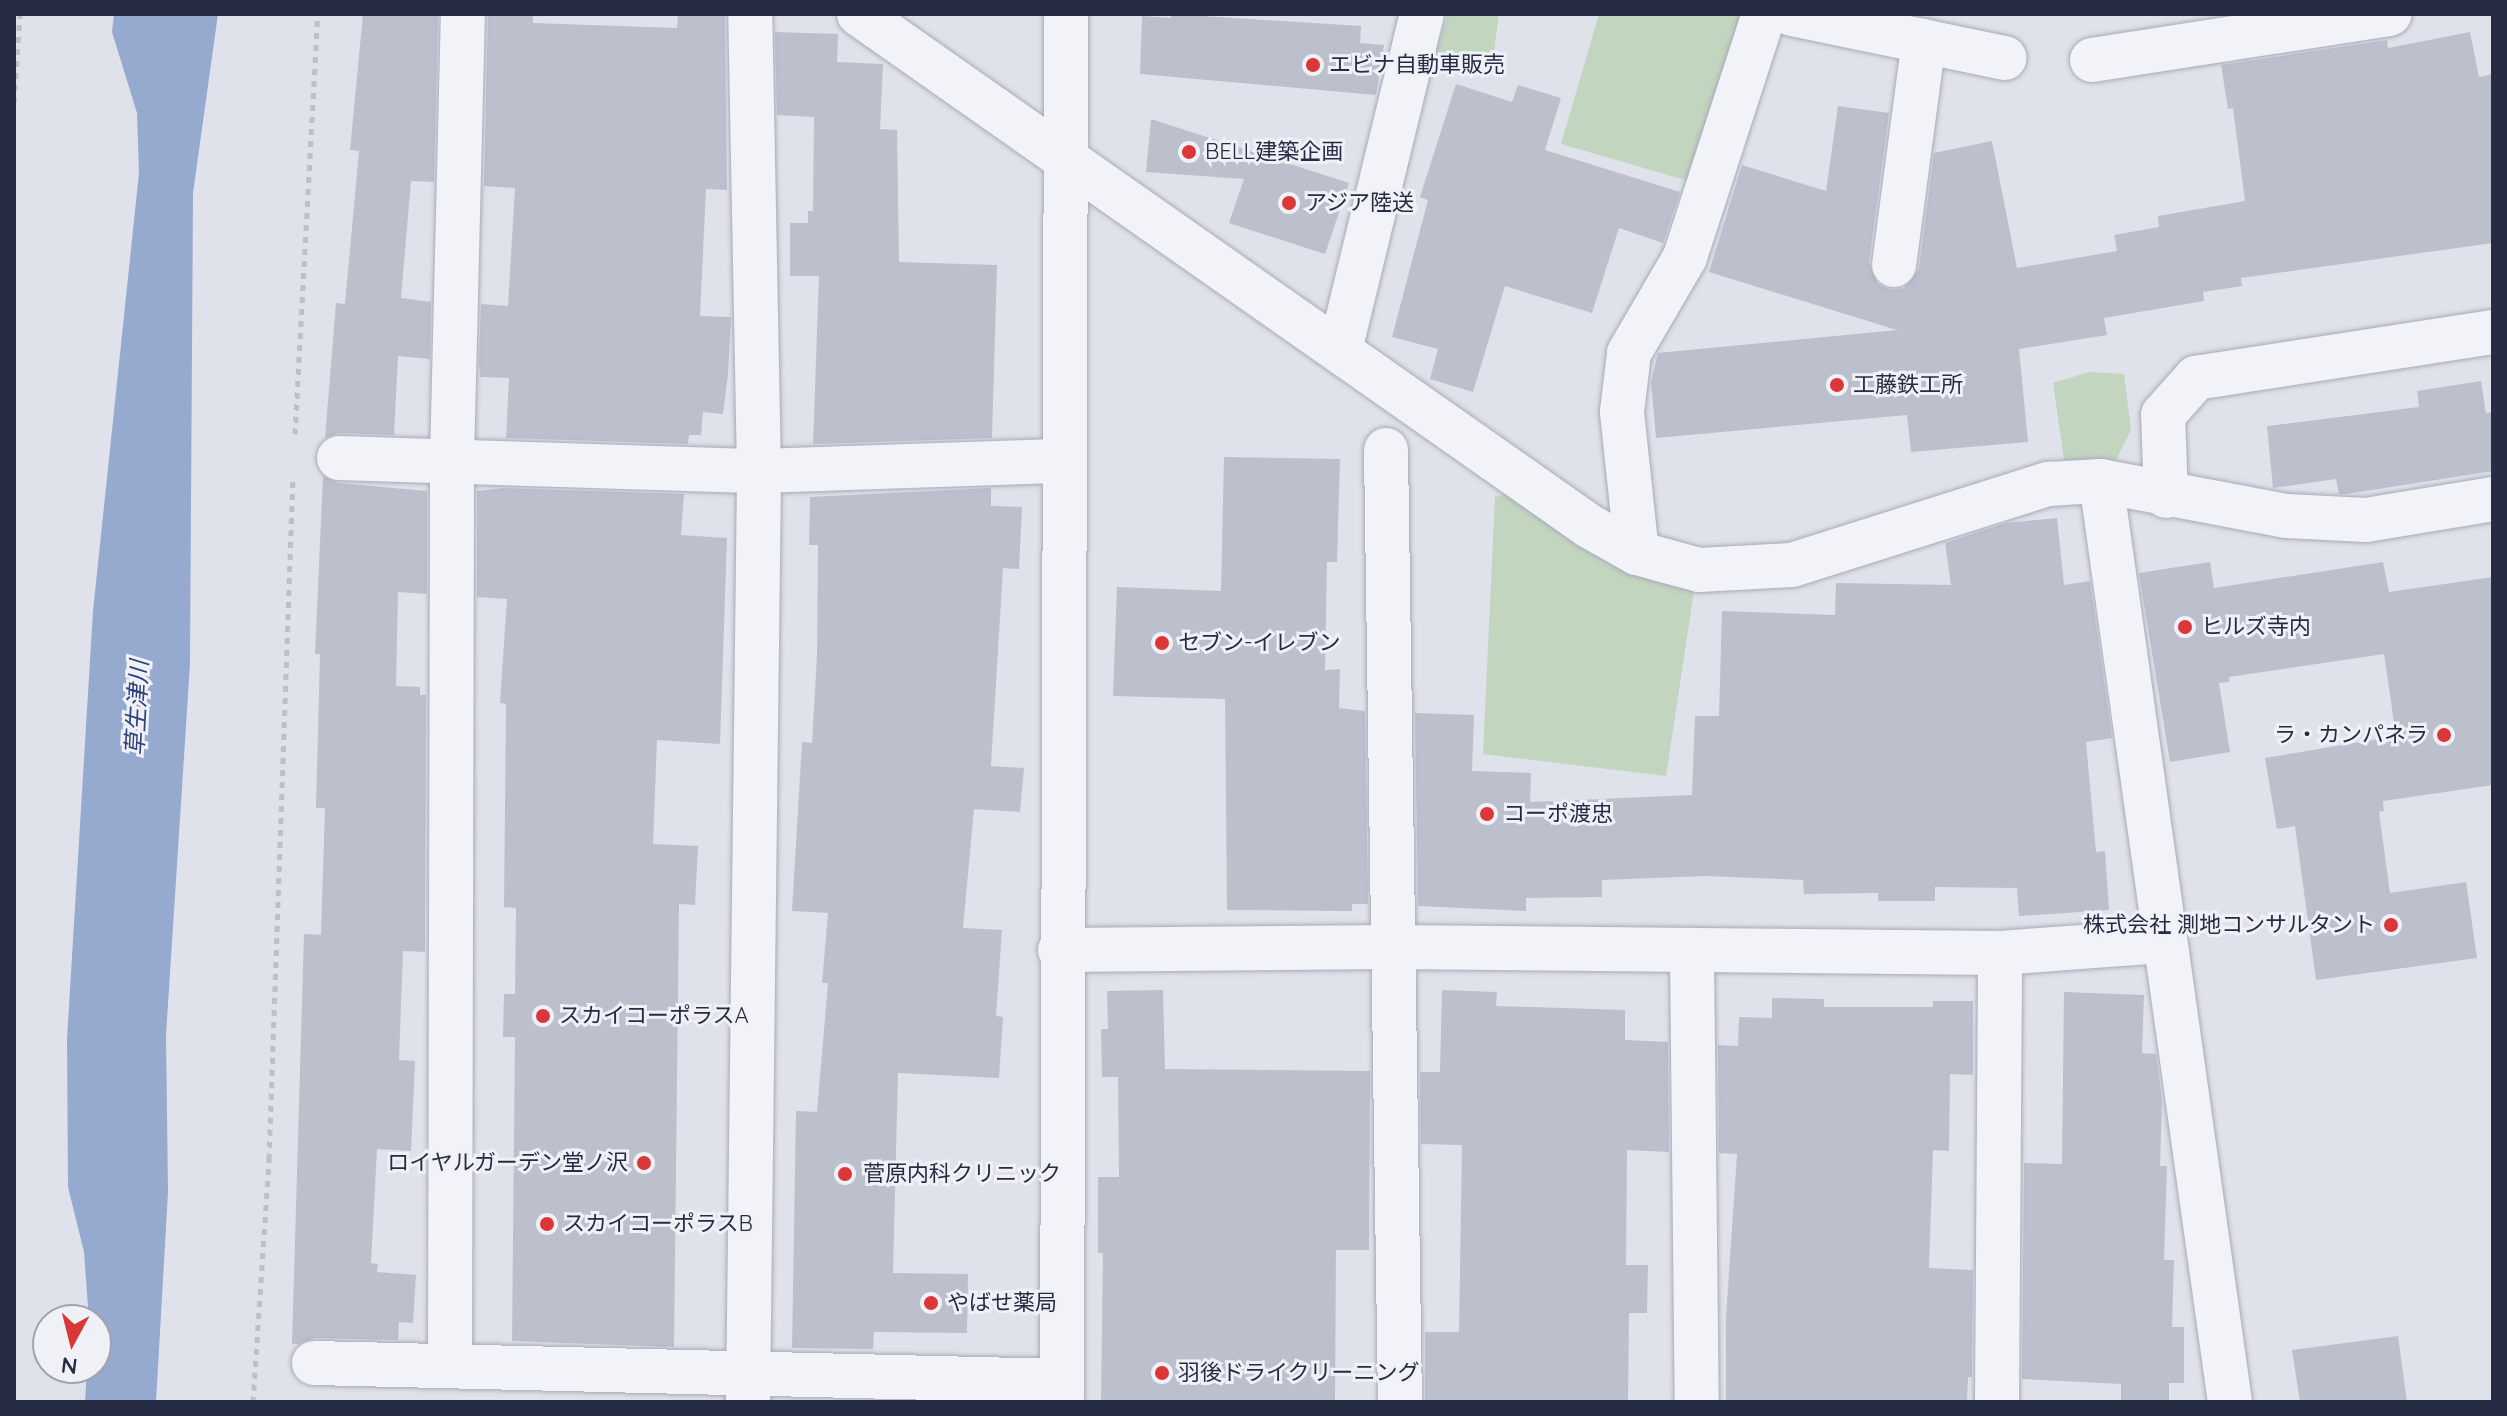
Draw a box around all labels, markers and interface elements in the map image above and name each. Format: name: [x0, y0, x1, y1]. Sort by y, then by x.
place label: エビナ自動車販売: [1329, 52, 1505, 78]
marker: エビナ自動車販売: [1304, 56, 1322, 74]
place label: BELL建築企画: [1205, 139, 1343, 165]
marker: BELL建築企画: [1180, 143, 1198, 161]
place label: アジア陸送: [1305, 190, 1415, 216]
marker: アジア陸送: [1280, 194, 1298, 212]
place label: 工藤鉄工所: [1853, 372, 1963, 398]
marker: 工藤鉄工所: [1828, 376, 1846, 394]
place label: ヒルズ寺内: [2201, 614, 2311, 640]
marker: ヒルズ寺内: [2176, 618, 2194, 636]
place label: セブン-イレブン: [1178, 630, 1341, 656]
marker: セブン-イレブン: [1153, 634, 1171, 652]
water label: 草生津川: [120, 659, 154, 757]
place label: ラ・カンパネラ: [2274, 722, 2428, 748]
marker: ラ・カンパネラ: [2435, 726, 2453, 744]
place label: コーポ渡忠: [1503, 801, 1613, 827]
marker: コーポ渡忠: [1478, 805, 1496, 823]
place label: 株式会社 測地コンサルタント: [2083, 912, 2375, 938]
marker: 株式会社 測地コンサルタント: [2382, 916, 2400, 934]
place label: スカイコーポラスA: [559, 1003, 749, 1029]
marker: スカイコーポラスA: [534, 1007, 552, 1025]
place label: ロイヤルガーデン堂ノ沢: [386, 1150, 628, 1176]
marker: ロイヤルガーデン堂ノ沢: [635, 1154, 653, 1172]
place label: 菅原内科クリニック: [863, 1161, 1061, 1187]
marker: 菅原内科クリニック: [834, 1163, 856, 1185]
place label: スカイコーポラスB: [563, 1211, 753, 1237]
marker: スカイコーポラスB: [538, 1215, 556, 1233]
place label: やばせ薬局: [947, 1290, 1057, 1316]
marker: やばせ薬局: [922, 1294, 940, 1312]
north arrow: [32, 1304, 112, 1384]
text: N: [60, 1351, 79, 1381]
place label: 羽後ドライクリーニング: [1178, 1360, 1420, 1386]
marker: 羽後ドライクリーニング: [1153, 1364, 1171, 1382]

